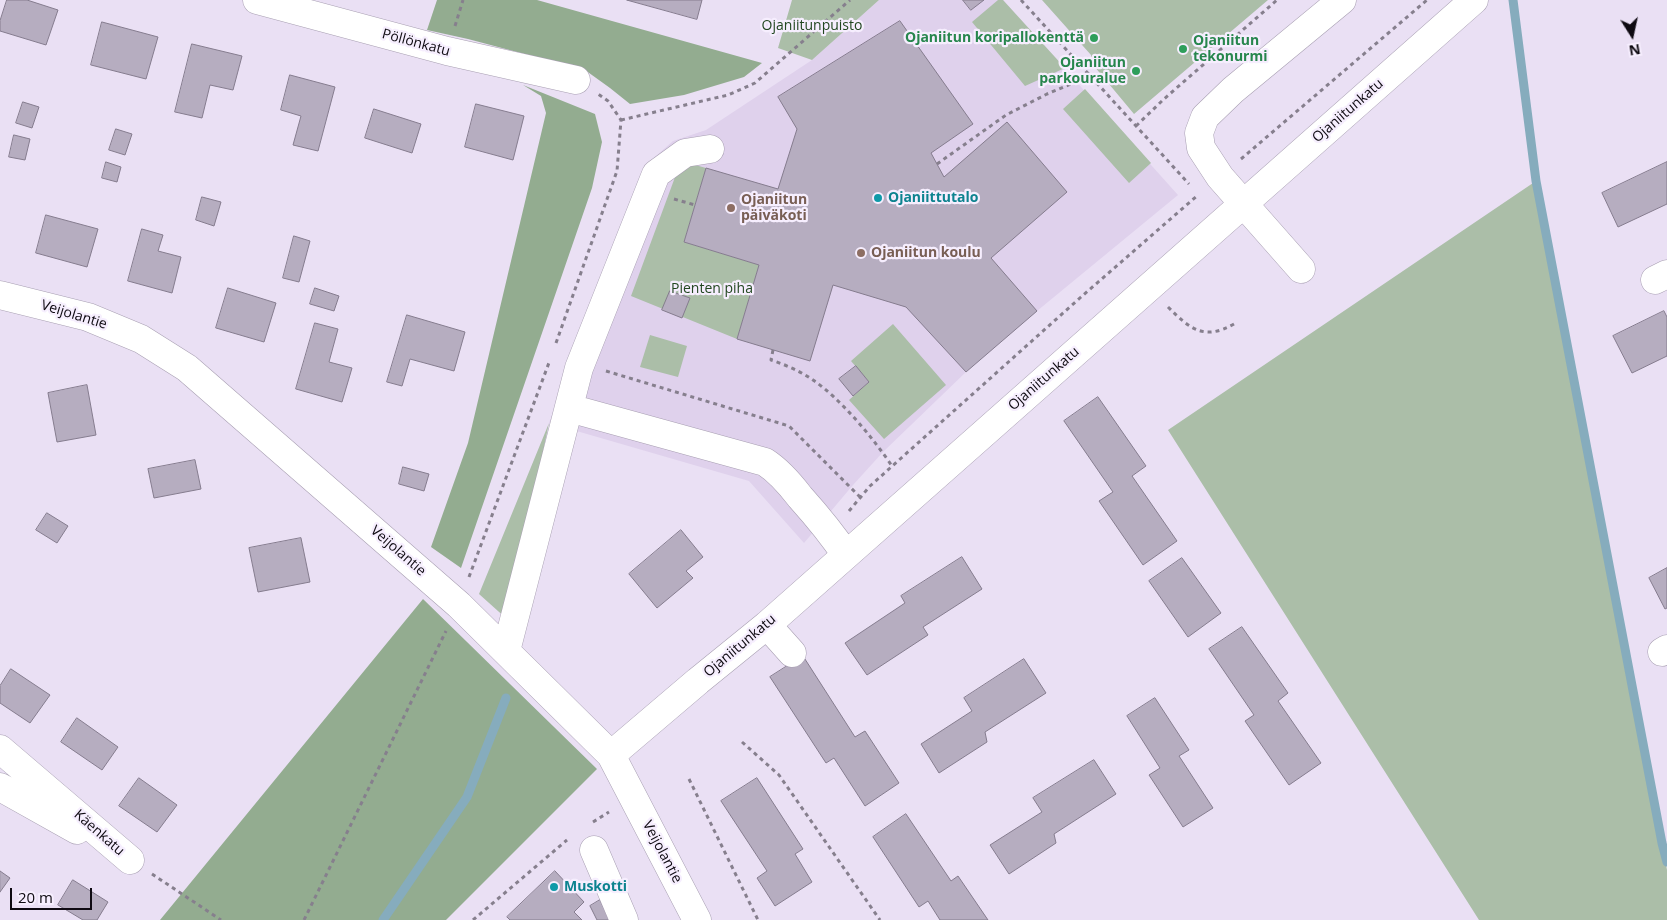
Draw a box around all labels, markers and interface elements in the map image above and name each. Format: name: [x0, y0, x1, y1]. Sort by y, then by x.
north arrow: [1607, 10, 1657, 60]
park label: Ojaniitunpuisto: [762, 18, 862, 34]
street label: Pöllönkatu: [380, 26, 452, 60]
place label: Ojaniitun koripallokenttä: [905, 30, 1084, 46]
marker: Ojaniitun koripallokenttä: [1088, 32, 1100, 44]
place label: Ojaniitun tekonurmi: [1193, 33, 1267, 65]
text: N: [1627, 40, 1642, 61]
marker: Ojaniitun tekonurmi: [1177, 43, 1189, 55]
place label: Ojaniitun parkouralue: [1039, 55, 1126, 88]
marker: Ojaniitun parkouralue: [1130, 65, 1142, 77]
street label: Ojaniitunkatu: [1309, 76, 1387, 146]
place label: Ojaniittutalo: [888, 190, 978, 206]
place label: Ojaniitun päiväkoti: [741, 192, 807, 224]
marker: Ojaniittutalo: [872, 192, 884, 204]
marker: Ojaniitun päiväkoti: [725, 202, 737, 214]
place label: Ojaniitun koulu: [871, 245, 981, 261]
marker: Ojaniitun koulu: [855, 247, 867, 259]
park label: Pienten piha: [671, 281, 753, 297]
street label: Veijolantie: [39, 297, 109, 333]
street label: Ojaniitunkatu: [1005, 344, 1083, 414]
street label: Veijolantie: [367, 522, 429, 580]
street label: Ojaniitunkatu: [701, 611, 779, 681]
street label: Käenkatu: [70, 806, 128, 860]
street label: Veijolantie: [639, 818, 685, 886]
scale bar: [12, 878, 95, 910]
place label: Muskotti: [564, 879, 627, 895]
marker: Muskotti: [548, 881, 560, 893]
text: 20 m: [18, 887, 53, 907]

